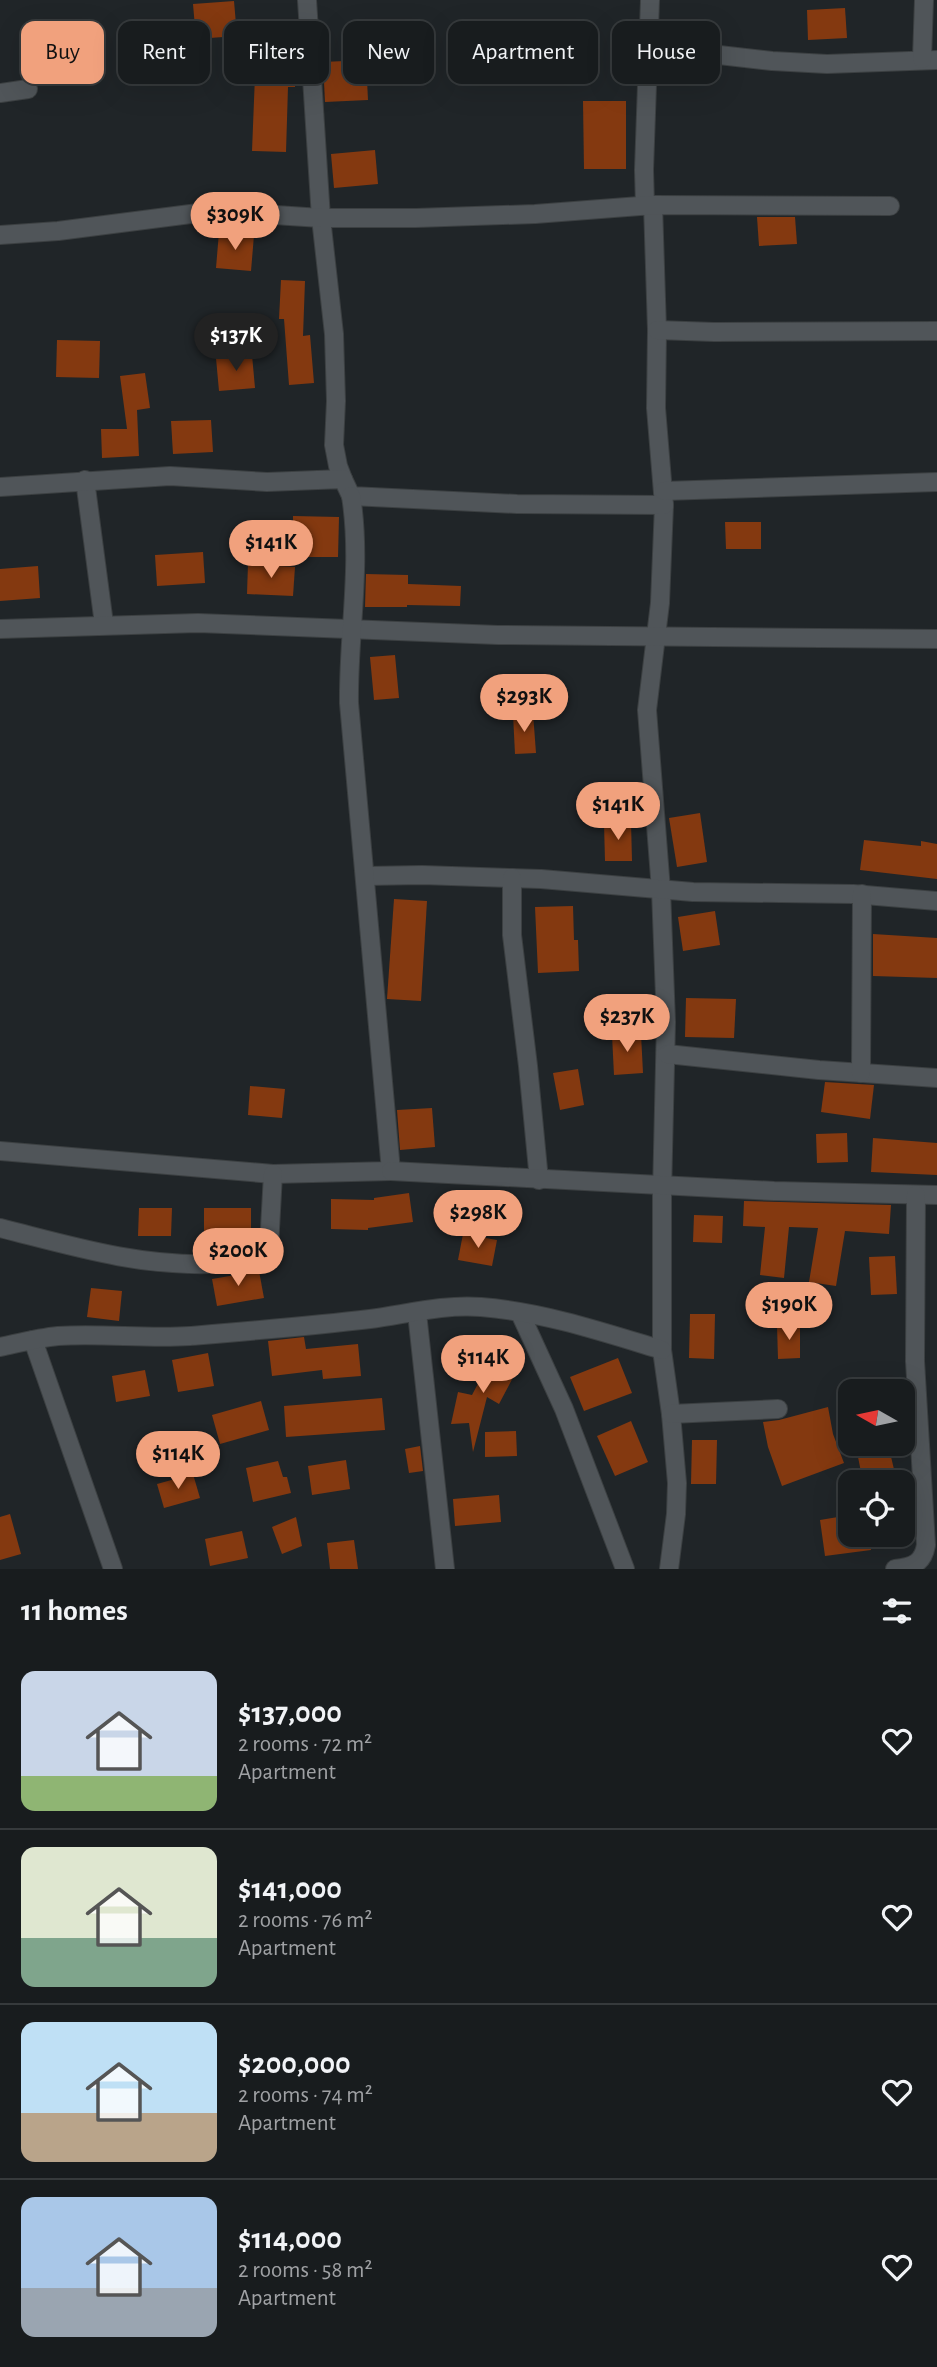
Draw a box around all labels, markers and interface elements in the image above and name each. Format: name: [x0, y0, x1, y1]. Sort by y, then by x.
chip: Buy: [21, 21, 104, 84]
chip: Rent: [118, 21, 210, 84]
chip: Filters: [224, 21, 329, 84]
chip: New: [343, 21, 434, 84]
chip: Apartment: [448, 21, 598, 84]
chip: House: [612, 21, 720, 84]
pin: $309K: [186, 192, 284, 252]
text: $309K: [207, 203, 263, 226]
pin: $137K: [187, 314, 285, 373]
text: $137K: [210, 324, 262, 347]
pin: $141K: [222, 520, 320, 580]
text: $141K: [245, 531, 297, 554]
pin: $293K: [475, 674, 573, 734]
text: $293K: [496, 685, 552, 708]
pin: $141K: [569, 782, 667, 842]
text: $141K: [592, 793, 644, 816]
pin: $237K: [578, 995, 676, 1054]
text: $237K: [600, 1005, 654, 1028]
pin: $298K: [429, 1190, 527, 1250]
text: $298K: [449, 1201, 507, 1224]
pin: $200K: [189, 1228, 287, 1288]
text: $200K: [209, 1239, 267, 1262]
pin: $190K: [740, 1282, 838, 1342]
text: $190K: [761, 1293, 817, 1316]
pin: $114K: [434, 1336, 532, 1395]
text: $114K: [457, 1346, 509, 1369]
north arrow: [838, 1379, 915, 1456]
map controls: [838, 1379, 915, 1547]
pin: $114K: [129, 1432, 227, 1491]
text: $114K: [152, 1442, 204, 1465]
button: locate: [838, 1470, 915, 1547]
icon: filters: [878, 1592, 916, 1630]
text: 11 homes: [21, 1596, 128, 1626]
text: $137,000: [238, 1698, 342, 1728]
icon: home: [77, 1699, 161, 1783]
icon: heart: [878, 1722, 916, 1760]
text: 2 rooms · 72 m²: [238, 1733, 372, 1756]
text: Apartment: [238, 1761, 336, 1784]
text: $141,000: [238, 1874, 342, 1904]
icon: home: [77, 1875, 161, 1959]
icon: heart: [878, 1898, 916, 1936]
text: 2 rooms · 76 m²: [238, 1909, 372, 1932]
text: Apartment: [238, 1937, 336, 1960]
text: $200,000: [238, 2049, 351, 2079]
icon: home: [77, 2050, 161, 2134]
icon: heart: [878, 2073, 916, 2111]
text: 2 rooms · 74 m²: [238, 2084, 373, 2107]
text: Apartment: [238, 2112, 336, 2135]
text: $114,000: [238, 2224, 342, 2254]
icon: home: [77, 2225, 161, 2309]
icon: heart: [878, 2248, 916, 2286]
text: 2 rooms · 58 m²: [238, 2259, 373, 2282]
text: Apartment: [238, 2287, 336, 2310]

